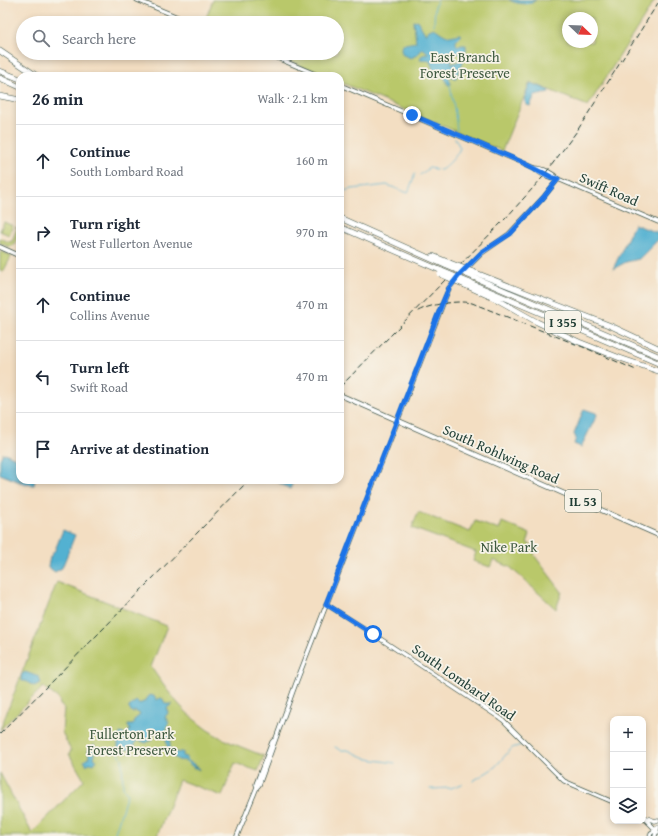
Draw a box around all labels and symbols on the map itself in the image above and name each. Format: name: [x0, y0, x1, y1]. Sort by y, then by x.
north arrow: [562, 12, 598, 48]
park label: East Branch Forest Preserve: [420, 47, 510, 83]
route end: [403, 106, 421, 124]
street label: Swift Road: [576, 167, 642, 211]
road number: I 355: [545, 311, 581, 333]
street label: South Rohlwing Road: [440, 419, 563, 489]
road number: IL 53: [565, 490, 601, 512]
park label: Nike Park: [481, 537, 538, 557]
route start: [364, 625, 382, 643]
street label: South Lombard Road: [408, 639, 520, 726]
park label: Fullerton Park Forest Preserve: [87, 724, 177, 760]

